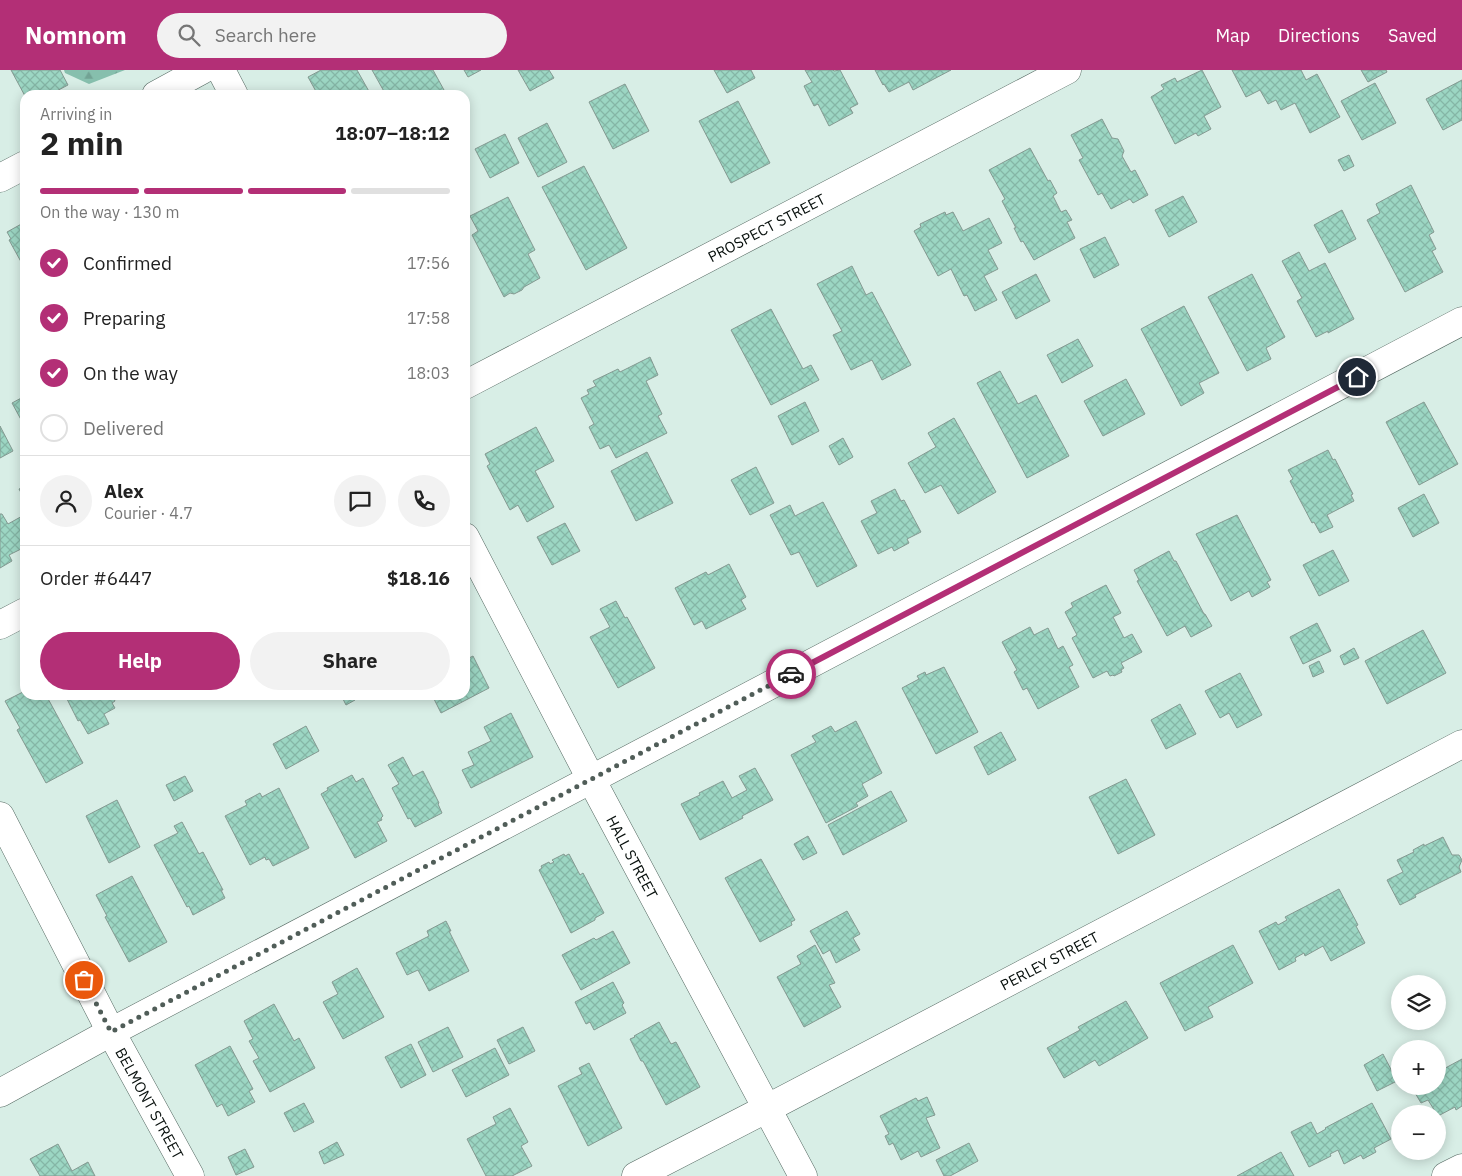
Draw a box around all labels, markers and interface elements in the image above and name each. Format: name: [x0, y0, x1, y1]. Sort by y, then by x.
search box: [157, 13, 507, 58]
text: Nomnom: [25, 19, 127, 51]
icon: search: [175, 21, 203, 49]
text: Search here: [215, 23, 317, 47]
text: Map: [1215, 24, 1250, 47]
text: Directions: [1278, 24, 1360, 47]
text: Saved: [1388, 24, 1437, 47]
text: Arriving in: [40, 104, 112, 124]
text: 18:07–18:12: [335, 121, 450, 145]
text: 2 min: [40, 122, 124, 164]
street label: PROSPECT STREET: [704, 189, 829, 266]
text: On the way · 130 m: [40, 202, 179, 222]
icon: check: [40, 249, 68, 277]
text: Confirmed: [83, 251, 172, 275]
text: 17:56: [407, 253, 450, 273]
icon: check: [40, 304, 68, 332]
text: Preparing: [83, 306, 165, 330]
text: 17:58: [407, 308, 450, 328]
pin: [1336, 356, 1378, 398]
icon: check: [40, 359, 68, 387]
text: On the way: [83, 361, 178, 385]
text: 18:03: [407, 363, 450, 383]
icon: home: [1343, 363, 1371, 391]
text: Delivered: [83, 416, 164, 440]
button: person: [40, 475, 92, 527]
button: chat: [334, 475, 386, 527]
button: phone: [398, 475, 450, 527]
text: Alex: [104, 479, 144, 503]
text: Courier · 4.7: [104, 503, 193, 523]
text: Order #6447: [40, 566, 152, 590]
text: $18.16: [387, 566, 450, 590]
button: Help: [40, 632, 240, 690]
button: Share: [250, 632, 450, 690]
courier: [766, 649, 816, 699]
icon: car: [777, 660, 805, 688]
street label: HALL STREET: [603, 812, 663, 902]
street label: PERLEY STREET: [997, 927, 1102, 994]
pin: [63, 959, 105, 1001]
icon: bag: [70, 966, 98, 994]
map controls: [1391, 975, 1446, 1160]
button: layers: [1391, 975, 1446, 1030]
button: +: [1391, 1040, 1446, 1095]
street label: BELMONT STREET: [112, 1044, 188, 1163]
button: −: [1391, 1105, 1446, 1160]

